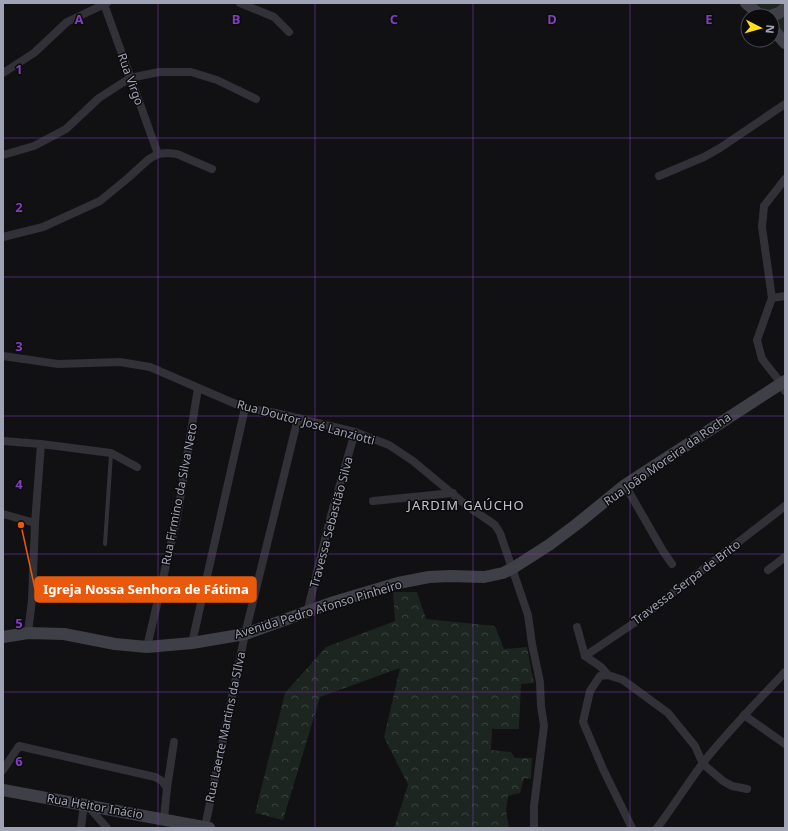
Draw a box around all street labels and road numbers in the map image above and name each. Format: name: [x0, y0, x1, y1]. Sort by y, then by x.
street label: Rua Virgo: [114, 50, 148, 108]
street label: Rua Doutor José Lanziotti: [235, 395, 377, 449]
street label: Rua João Moreira da Rocha: [600, 409, 734, 509]
street label: Rua Firmino da Silva Neto: [157, 421, 201, 567]
street label: Travessa Sebastião Silva: [305, 455, 357, 589]
street label: Travessa Serpa de Brito: [628, 535, 744, 629]
street label: Avenida Pedro Afonso Pinheiro: [232, 575, 404, 643]
street label: Rua Laerte Martins da SIlva: [201, 650, 249, 804]
street label: Rua Heitor Inácio: [46, 789, 144, 823]

